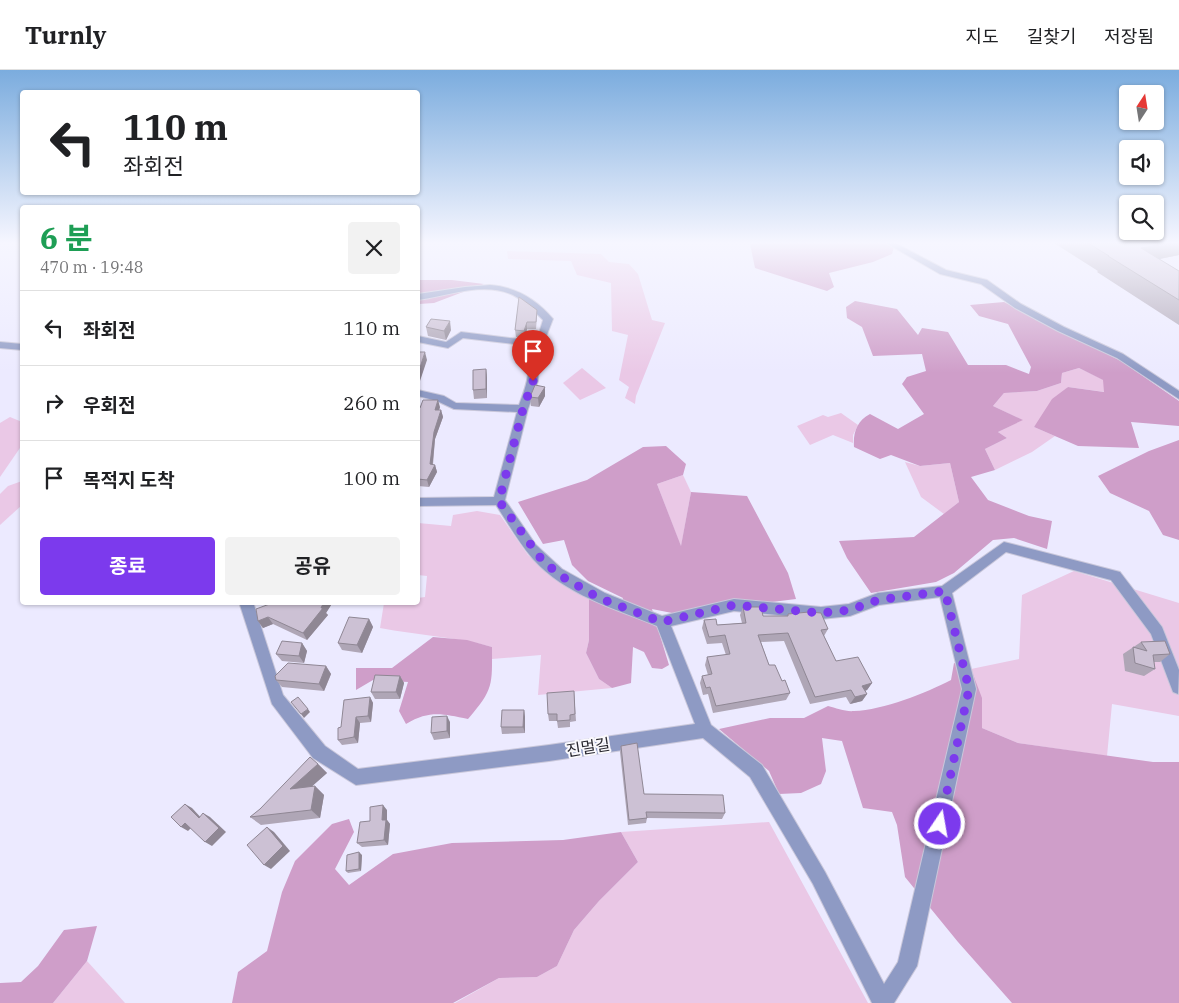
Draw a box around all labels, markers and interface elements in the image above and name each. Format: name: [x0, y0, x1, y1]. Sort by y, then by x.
text: Turnly: [25, 19, 107, 51]
text: 지도: [966, 25, 999, 48]
text: 길찾기: [1027, 25, 1076, 48]
text: 저장됨: [1104, 25, 1154, 48]
north arrow: [1119, 85, 1164, 130]
map controls: [1119, 85, 1164, 240]
text: 110 m: [123, 104, 228, 150]
icon: left: [40, 110, 105, 175]
button: sound: [1119, 140, 1164, 185]
text: 좌회전: [123, 151, 184, 180]
button: search: [1119, 195, 1164, 240]
text: 6 분: [40, 218, 93, 257]
button: close: [348, 222, 400, 274]
text: 470 m · 19:48: [40, 257, 143, 277]
icon: left: [40, 314, 68, 342]
text: 110 m: [343, 316, 400, 340]
text: 좌회전: [83, 318, 135, 342]
pin: [512, 330, 554, 381]
icon: arrive: [519, 337, 547, 365]
icon: right: [40, 389, 68, 417]
text: 260 m: [343, 391, 400, 415]
text: 우회전: [83, 393, 135, 417]
icon: arrive: [40, 464, 68, 492]
text: 100 m: [343, 466, 400, 490]
text: 목적지 도착: [83, 468, 175, 492]
button: 종료: [40, 537, 215, 595]
button: 공유: [225, 537, 400, 595]
street label: 진멀길: [565, 734, 611, 760]
position arrow: [913, 797, 965, 849]

